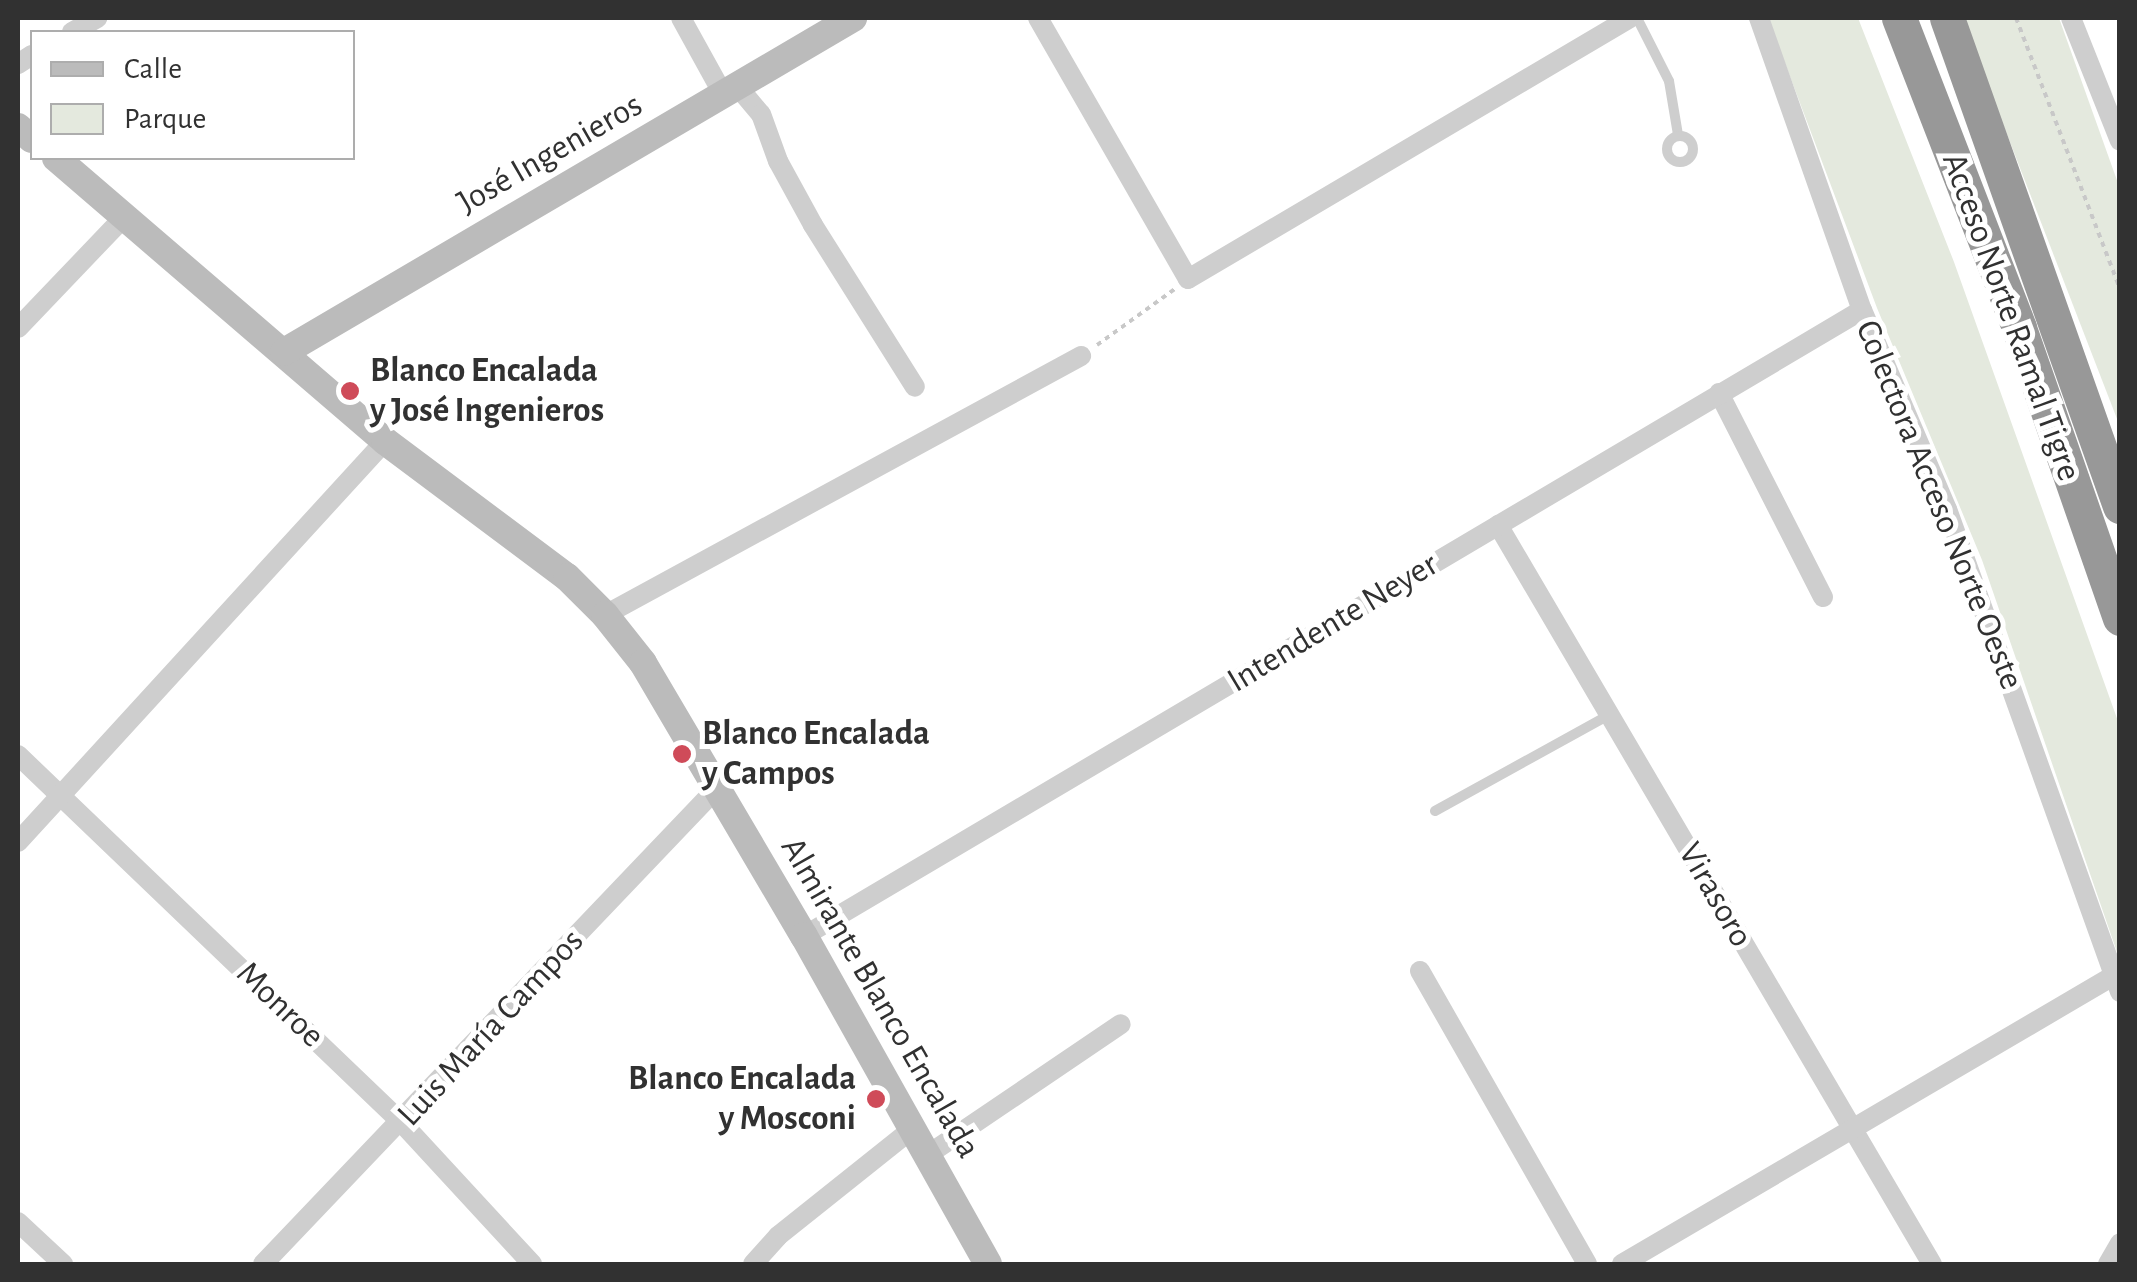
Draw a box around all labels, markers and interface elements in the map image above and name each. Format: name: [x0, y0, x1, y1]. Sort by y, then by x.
legend: [30, 30, 355, 160]
text: Calle: [124, 54, 182, 84]
street label: José Ingenieros: [450, 84, 650, 224]
text: Parque: [124, 104, 206, 134]
street label: Acceso Norte Ramal Tigre: [1932, 147, 2090, 487]
street label: Colectora Acceso Norte Oeste: [1846, 314, 2032, 696]
place label: Blanco Encalada y José Ingenieros: [370, 350, 604, 432]
marker: Blanco Encalada y José Ingenieros: [339, 380, 361, 402]
street label: Intendente Neyer: [1220, 544, 1446, 702]
place label: Blanco Encalada y Campos: [702, 713, 930, 795]
marker: Blanco Encalada y Campos: [671, 743, 693, 765]
street label: Almirante Blanco Encalada: [771, 830, 989, 1166]
street label: Virasoro: [1668, 835, 1762, 955]
street label: Luis María Campos: [389, 921, 593, 1135]
street label: Monroe: [227, 953, 333, 1057]
place label: Blanco Encalada y Mosconi: [628, 1058, 856, 1140]
marker: Blanco Encalada y Mosconi: [865, 1088, 887, 1110]

